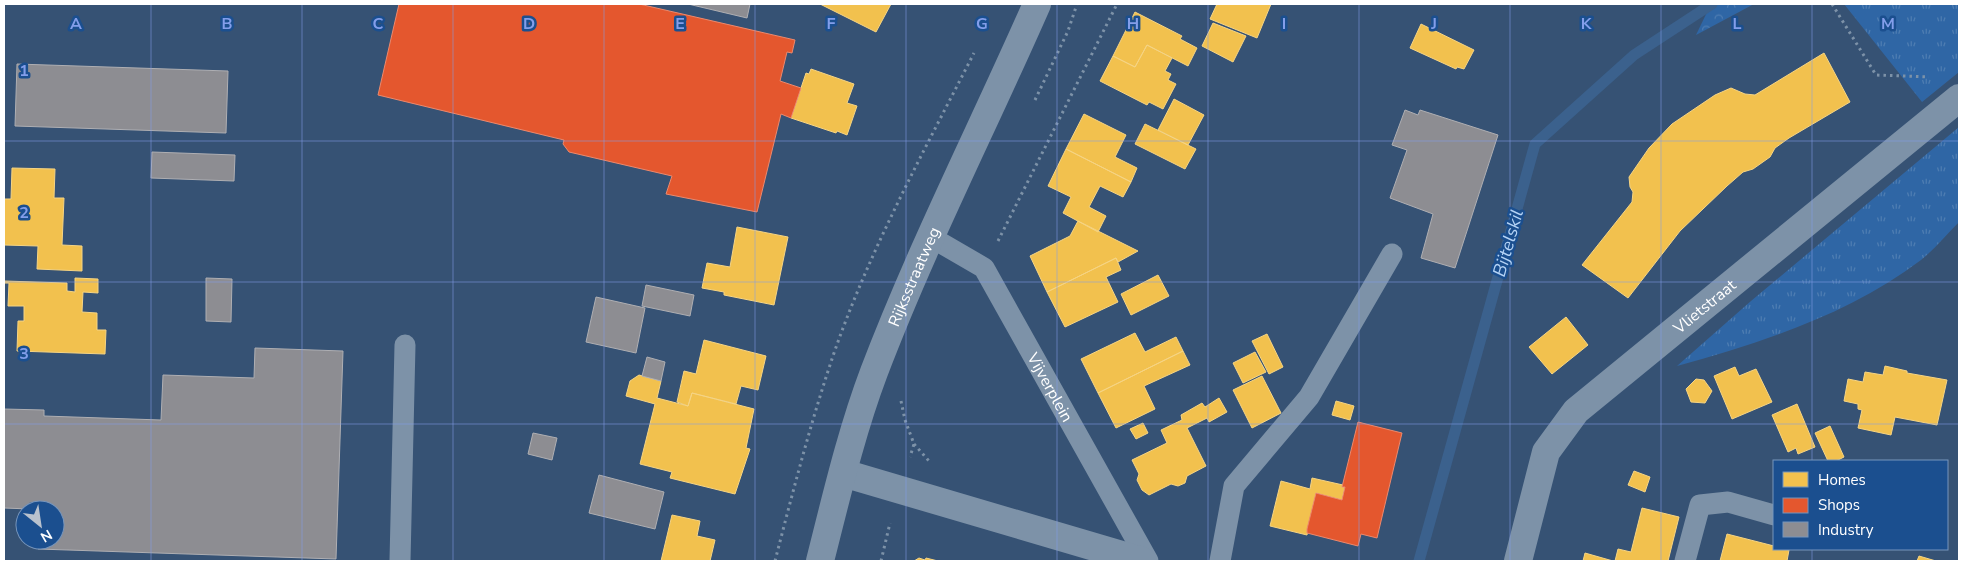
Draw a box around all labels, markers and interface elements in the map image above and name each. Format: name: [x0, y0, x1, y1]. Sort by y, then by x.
text: A: [70, 13, 82, 35]
text: B: [221, 13, 233, 35]
text: C: [373, 13, 384, 35]
text: D: [523, 13, 535, 35]
text: E: [675, 13, 685, 35]
text: F: [827, 13, 836, 35]
text: G: [976, 13, 988, 35]
text: H: [1127, 13, 1139, 35]
text: I: [1282, 13, 1286, 35]
text: J: [1430, 13, 1437, 35]
text: K: [1581, 13, 1593, 35]
text: L: [1733, 13, 1742, 35]
text: M: [1881, 13, 1895, 35]
text: 1: [19, 60, 29, 82]
text: 2: [19, 202, 29, 224]
water label: Bijtelskil: [1487, 207, 1529, 279]
street label: Rijksstraatweg: [883, 224, 946, 330]
street label: Vlietstraat: [1668, 274, 1741, 340]
text: 3: [19, 343, 29, 365]
street label: Vijverplein: [1021, 348, 1078, 426]
legend: [1773, 460, 1948, 550]
text: Homes: [1818, 470, 1866, 490]
text: Shops: [1818, 495, 1860, 515]
north arrow: [15, 500, 65, 550]
text: Industry: [1818, 520, 1874, 540]
text: N: [37, 525, 56, 547]

